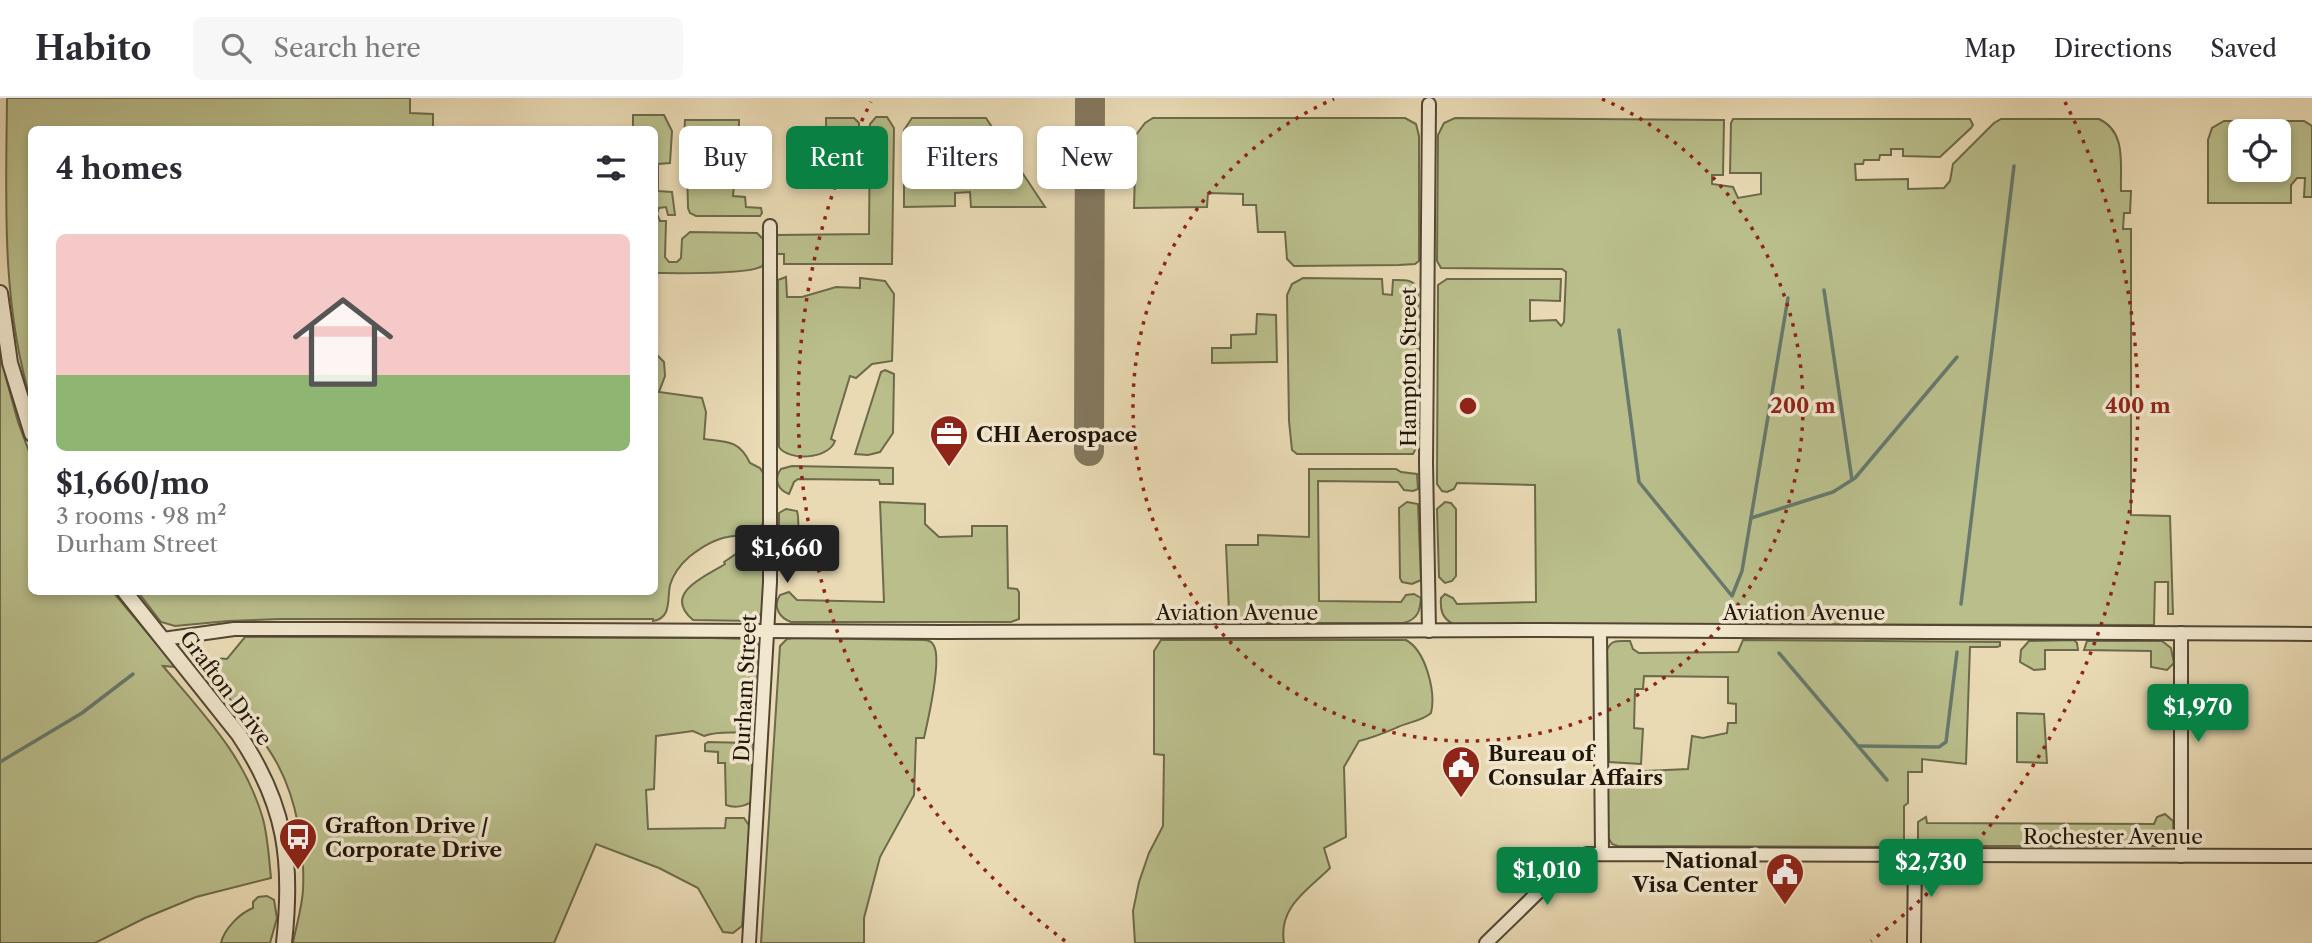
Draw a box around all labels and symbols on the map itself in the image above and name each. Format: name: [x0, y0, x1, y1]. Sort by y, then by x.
street label: Hampton Street: [1396, 286, 1421, 447]
text: 200 m: [1770, 393, 1836, 418]
text: 400 m: [2105, 393, 2171, 418]
centre of rings: [1456, 394, 1480, 418]
office icon: CHI Aerospace: [928, 413, 970, 468]
place label: CHI Aerospace: [976, 422, 1137, 447]
pin: $1,660: [730, 526, 844, 585]
street label: Aviation Avenue: [1155, 600, 1318, 625]
street label: Aviation Avenue: [1722, 600, 1885, 625]
street label: Durham Street: [729, 613, 761, 762]
street label: Grafton Drive: [175, 626, 277, 750]
pin: $1,970: [2141, 684, 2255, 744]
place label: Bureau of Consular Affairs: [1488, 741, 1663, 790]
public building icon: Bureau of Consular Affairs: [1440, 744, 1482, 799]
place label: Grafton Drive / Corporate Drive: [325, 813, 502, 862]
bus stop icon: Grafton Drive / Corporate Drive: [277, 816, 319, 871]
street label: Rochester Avenue: [2023, 824, 2203, 849]
pin: $2,730: [1874, 840, 1988, 899]
pin: $1,010: [1490, 848, 1604, 907]
place label: National Visa Center: [1632, 848, 1759, 897]
public building icon: National Visa Center: [1764, 851, 1806, 906]

